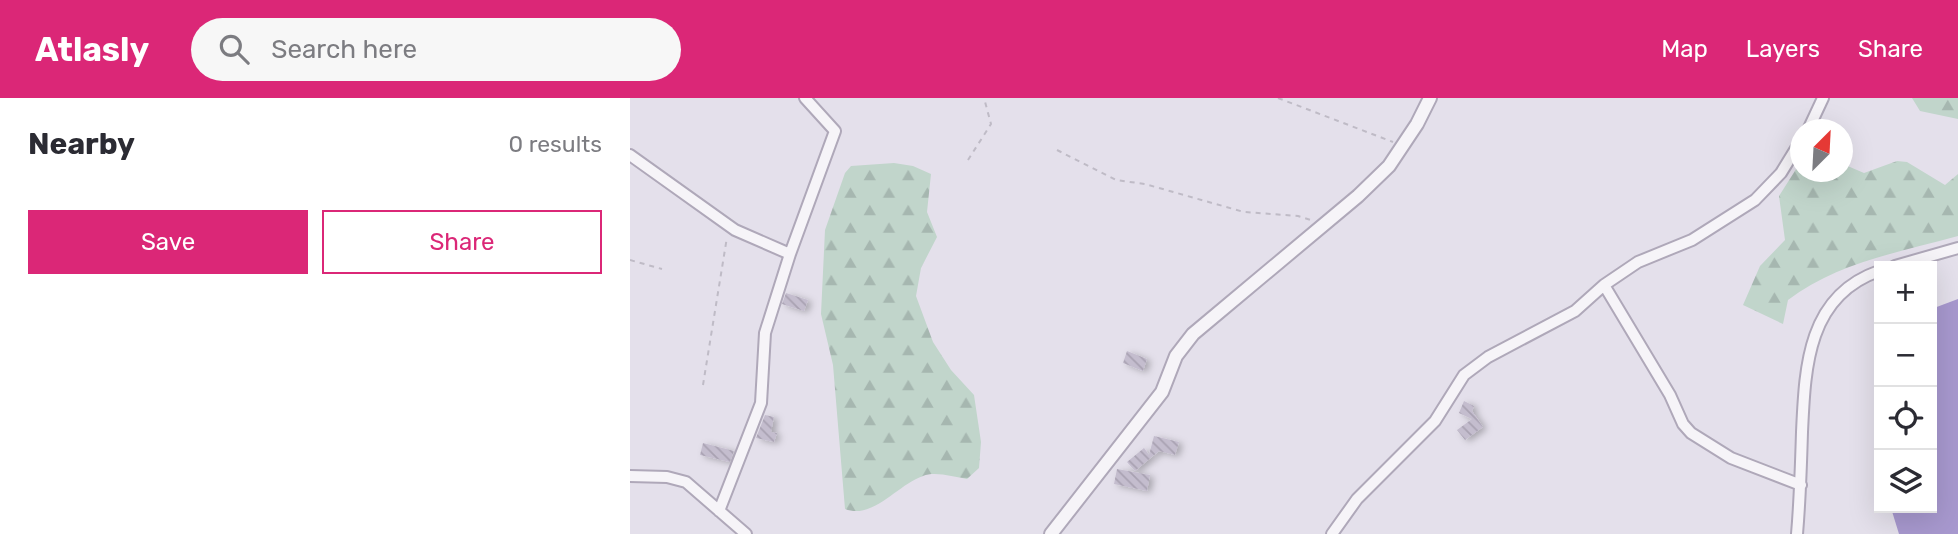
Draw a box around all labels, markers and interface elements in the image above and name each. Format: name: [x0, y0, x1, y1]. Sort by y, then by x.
search box: [191, 18, 681, 81]
text: Atlasly: [35, 30, 149, 69]
icon: search: [215, 30, 253, 68]
text: Search here: [271, 34, 417, 65]
text: Map: [1661, 35, 1708, 63]
text: Layers: [1746, 35, 1820, 63]
text: Share: [1858, 35, 1923, 63]
north arrow: [1790, 119, 1853, 182]
text: Nearby: [28, 126, 135, 162]
text: 0 results: [508, 130, 602, 158]
button: Save: [28, 210, 308, 274]
button: Share: [322, 210, 602, 274]
map controls: [1874, 261, 1937, 513]
button: +: [1874, 261, 1937, 324]
button: −: [1874, 324, 1937, 387]
button: locate: [1874, 387, 1937, 450]
button: layers: [1874, 450, 1937, 513]

